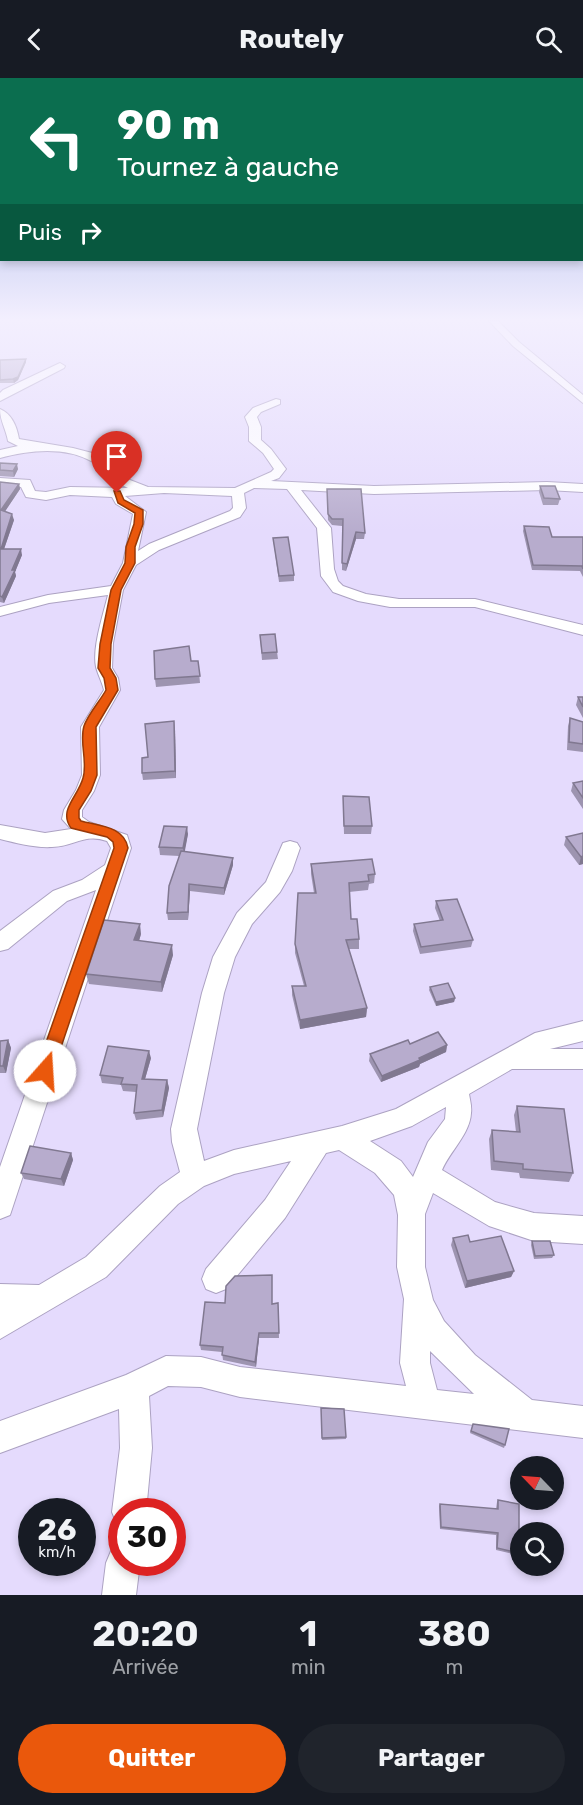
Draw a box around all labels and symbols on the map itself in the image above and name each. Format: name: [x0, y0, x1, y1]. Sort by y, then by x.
pin: [91, 431, 142, 493]
position arrow: [13, 1039, 77, 1103]
north arrow: [510, 1456, 564, 1510]
speed limit sign: 30: [108, 1498, 186, 1576]

